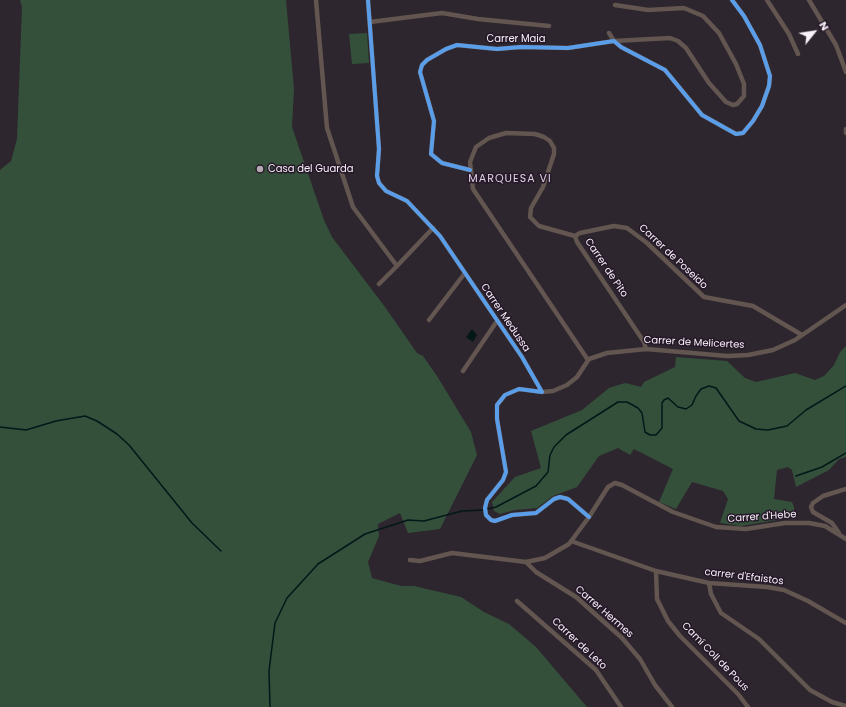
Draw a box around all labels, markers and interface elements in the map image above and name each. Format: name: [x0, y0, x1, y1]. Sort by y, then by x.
north arrow: [794, 12, 834, 52]
text: N: [815, 18, 833, 34]
street label: Carrer Maia: [486, 33, 546, 45]
place label: Casa del Guarda: [268, 163, 353, 175]
marker: Casa del Guarda: [255, 164, 265, 174]
district label: MARQUESA VI: [468, 172, 552, 186]
street label: Carrer de Poseido: [636, 222, 710, 292]
street label: Carrer de Pito: [582, 236, 630, 300]
street label: Carrer Medussa: [478, 282, 532, 354]
street label: Carrer de Melicertes: [643, 334, 745, 352]
street label: Carrer d'Hebe: [727, 509, 797, 525]
street label: carrer d'Efaistos: [704, 566, 784, 588]
street label: Carrer Hermes: [572, 583, 636, 641]
street label: Carrer de Leto: [549, 615, 609, 673]
street label: Camí Coll de Pous: [679, 620, 751, 694]

